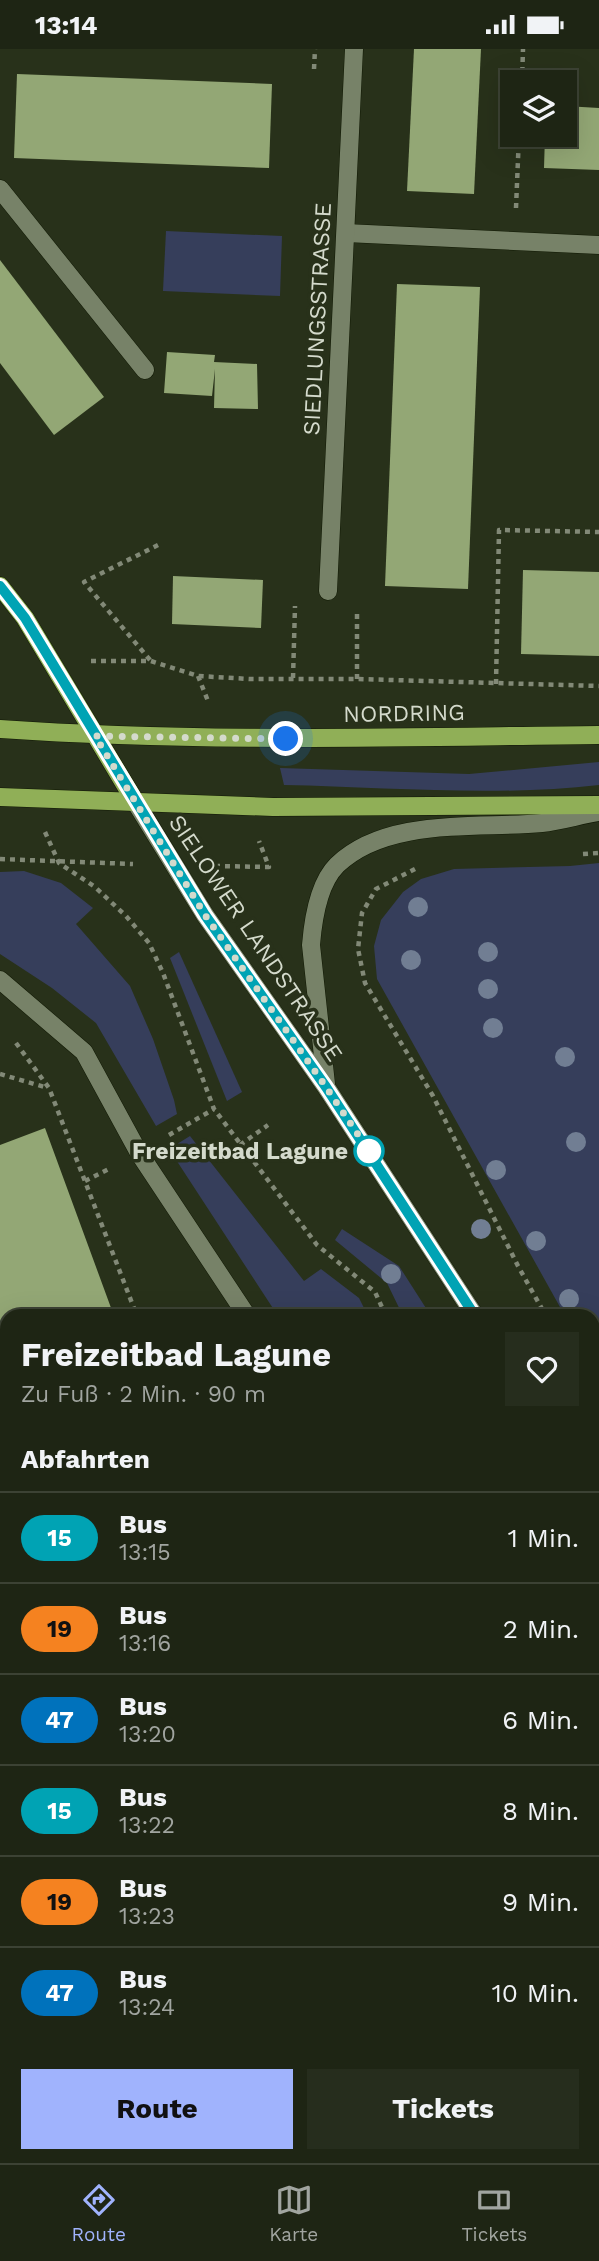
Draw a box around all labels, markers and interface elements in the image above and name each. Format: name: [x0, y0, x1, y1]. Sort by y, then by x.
text: 13:14: [35, 10, 97, 40]
map controls: [500, 70, 577, 147]
button: layers: [500, 70, 577, 147]
street label: SIEDLUNGSSTRASSE: [298, 202, 337, 436]
street label: NORDRING: [343, 699, 465, 728]
your location: [268, 721, 303, 756]
street label: SIELOWER LANDSTRASSE: [163, 810, 348, 1067]
marker: Freizeitbad Lagune: [354, 1136, 384, 1166]
place label: Freizeitbad Lagune: [132, 1138, 348, 1165]
button: heart: [505, 1332, 579, 1406]
text: Freizeitbad Lagune: [21, 1335, 331, 1374]
text: Zu Fuß · 2 Min. · 90 m: [21, 1381, 266, 1408]
text: Abfahrten: [21, 1444, 150, 1474]
text: Bus: [119, 1509, 167, 1539]
text: 1 Min.: [508, 1523, 579, 1553]
text: 15: [47, 1524, 72, 1552]
text: 13:15: [119, 1539, 171, 1566]
text: Bus: [119, 1600, 167, 1630]
text: 2 Min.: [503, 1614, 579, 1644]
text: 19: [47, 1615, 72, 1643]
text: 13:16: [119, 1630, 171, 1657]
text: Bus: [119, 1691, 167, 1721]
text: 6 Min.: [502, 1705, 579, 1735]
text: 47: [45, 1706, 74, 1734]
text: 13:20: [119, 1721, 176, 1748]
text: Bus: [119, 1782, 167, 1812]
text: 8 Min.: [502, 1796, 579, 1826]
text: 15: [47, 1797, 72, 1825]
text: 13:22: [119, 1812, 175, 1839]
text: Bus: [119, 1873, 167, 1903]
text: 9 Min.: [502, 1887, 579, 1917]
text: 19: [47, 1888, 72, 1916]
text: 13:23: [119, 1903, 175, 1930]
text: Bus: [119, 1964, 167, 1994]
text: 10 Min.: [492, 1978, 579, 2008]
text: 47: [45, 1979, 74, 2007]
text: 13:24: [119, 1994, 175, 2021]
button: Route: [21, 2069, 293, 2149]
button: Tickets: [307, 2069, 579, 2149]
tab: Route: [72, 2181, 126, 2246]
tab: Karte: [269, 2181, 318, 2246]
tab: Tickets: [461, 2181, 527, 2246]

